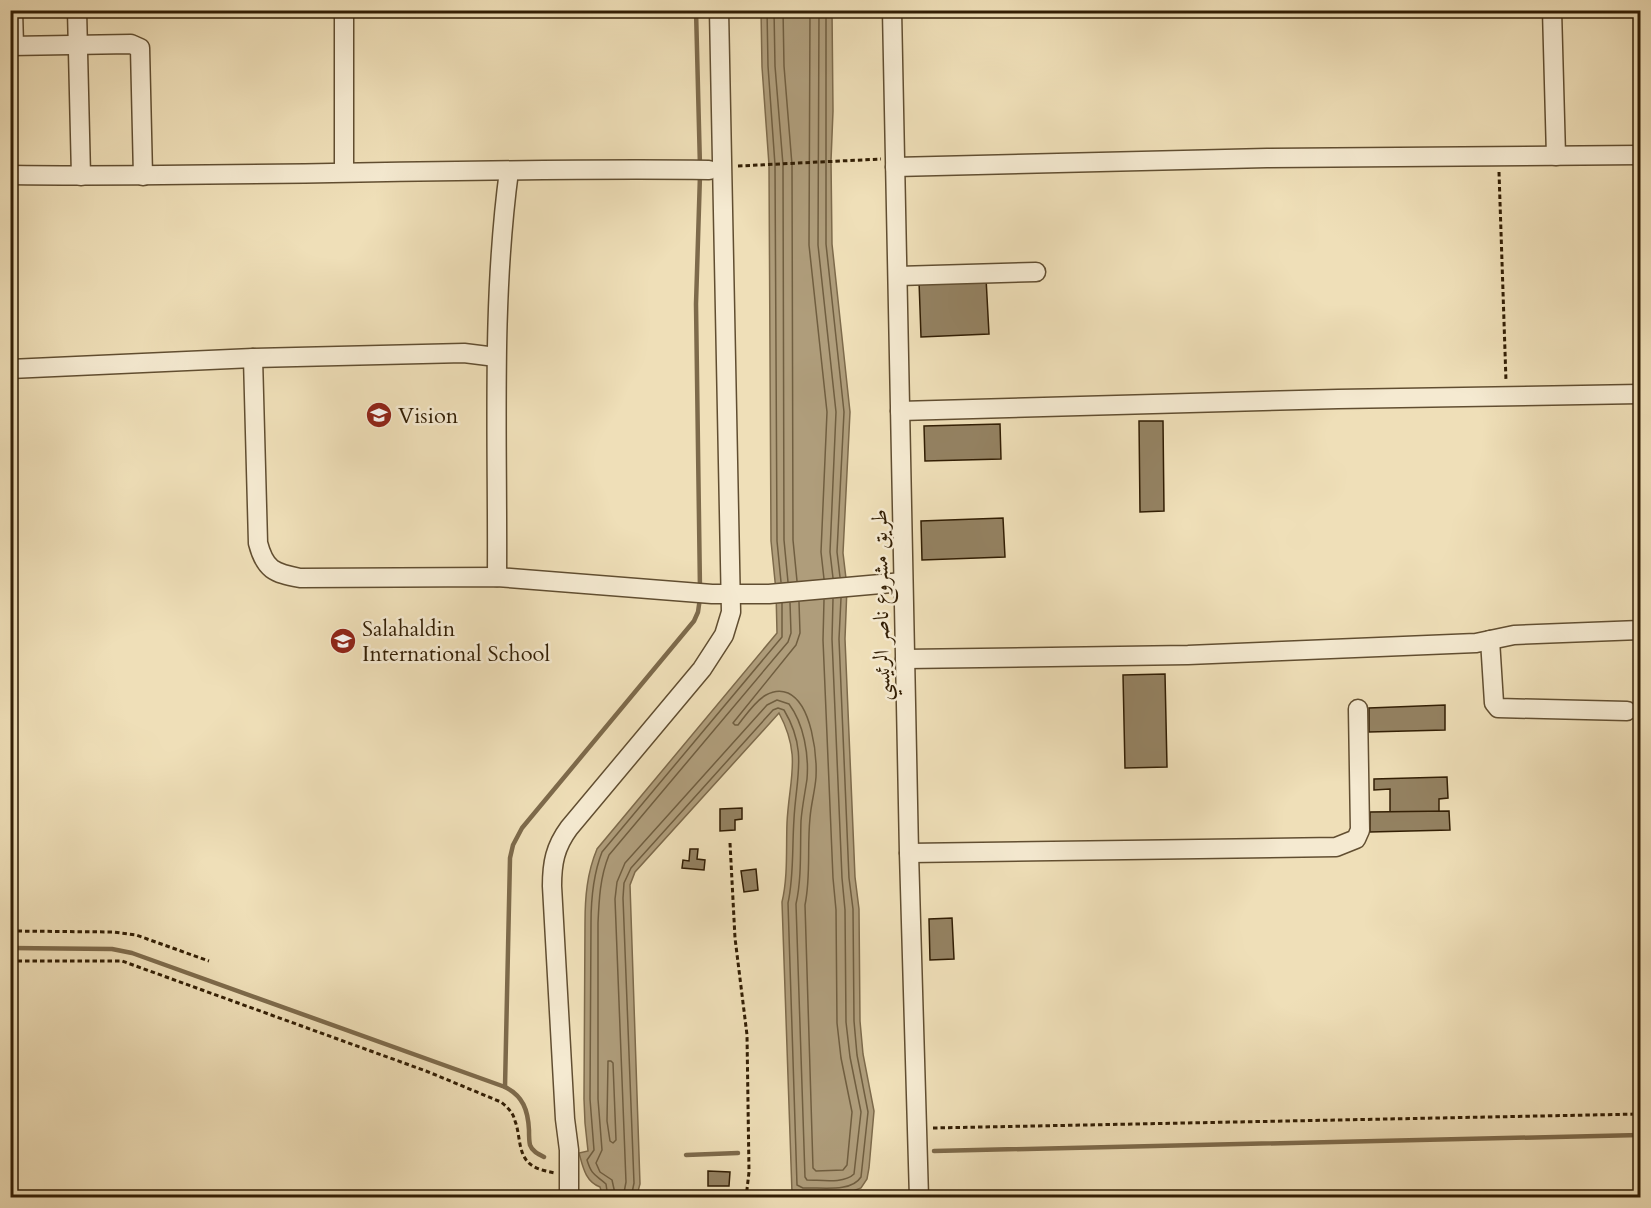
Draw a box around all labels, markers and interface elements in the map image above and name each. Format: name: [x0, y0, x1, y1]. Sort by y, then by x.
school or university icon: Vision: [364, 400, 394, 430]
place label: Vision: [398, 401, 459, 431]
street label: طريق مشروع ناصر الرئيسي: [864, 509, 903, 701]
place label: Salahaldin International School: [362, 614, 550, 669]
school or university icon: Salahaldin International School: [328, 626, 358, 656]

